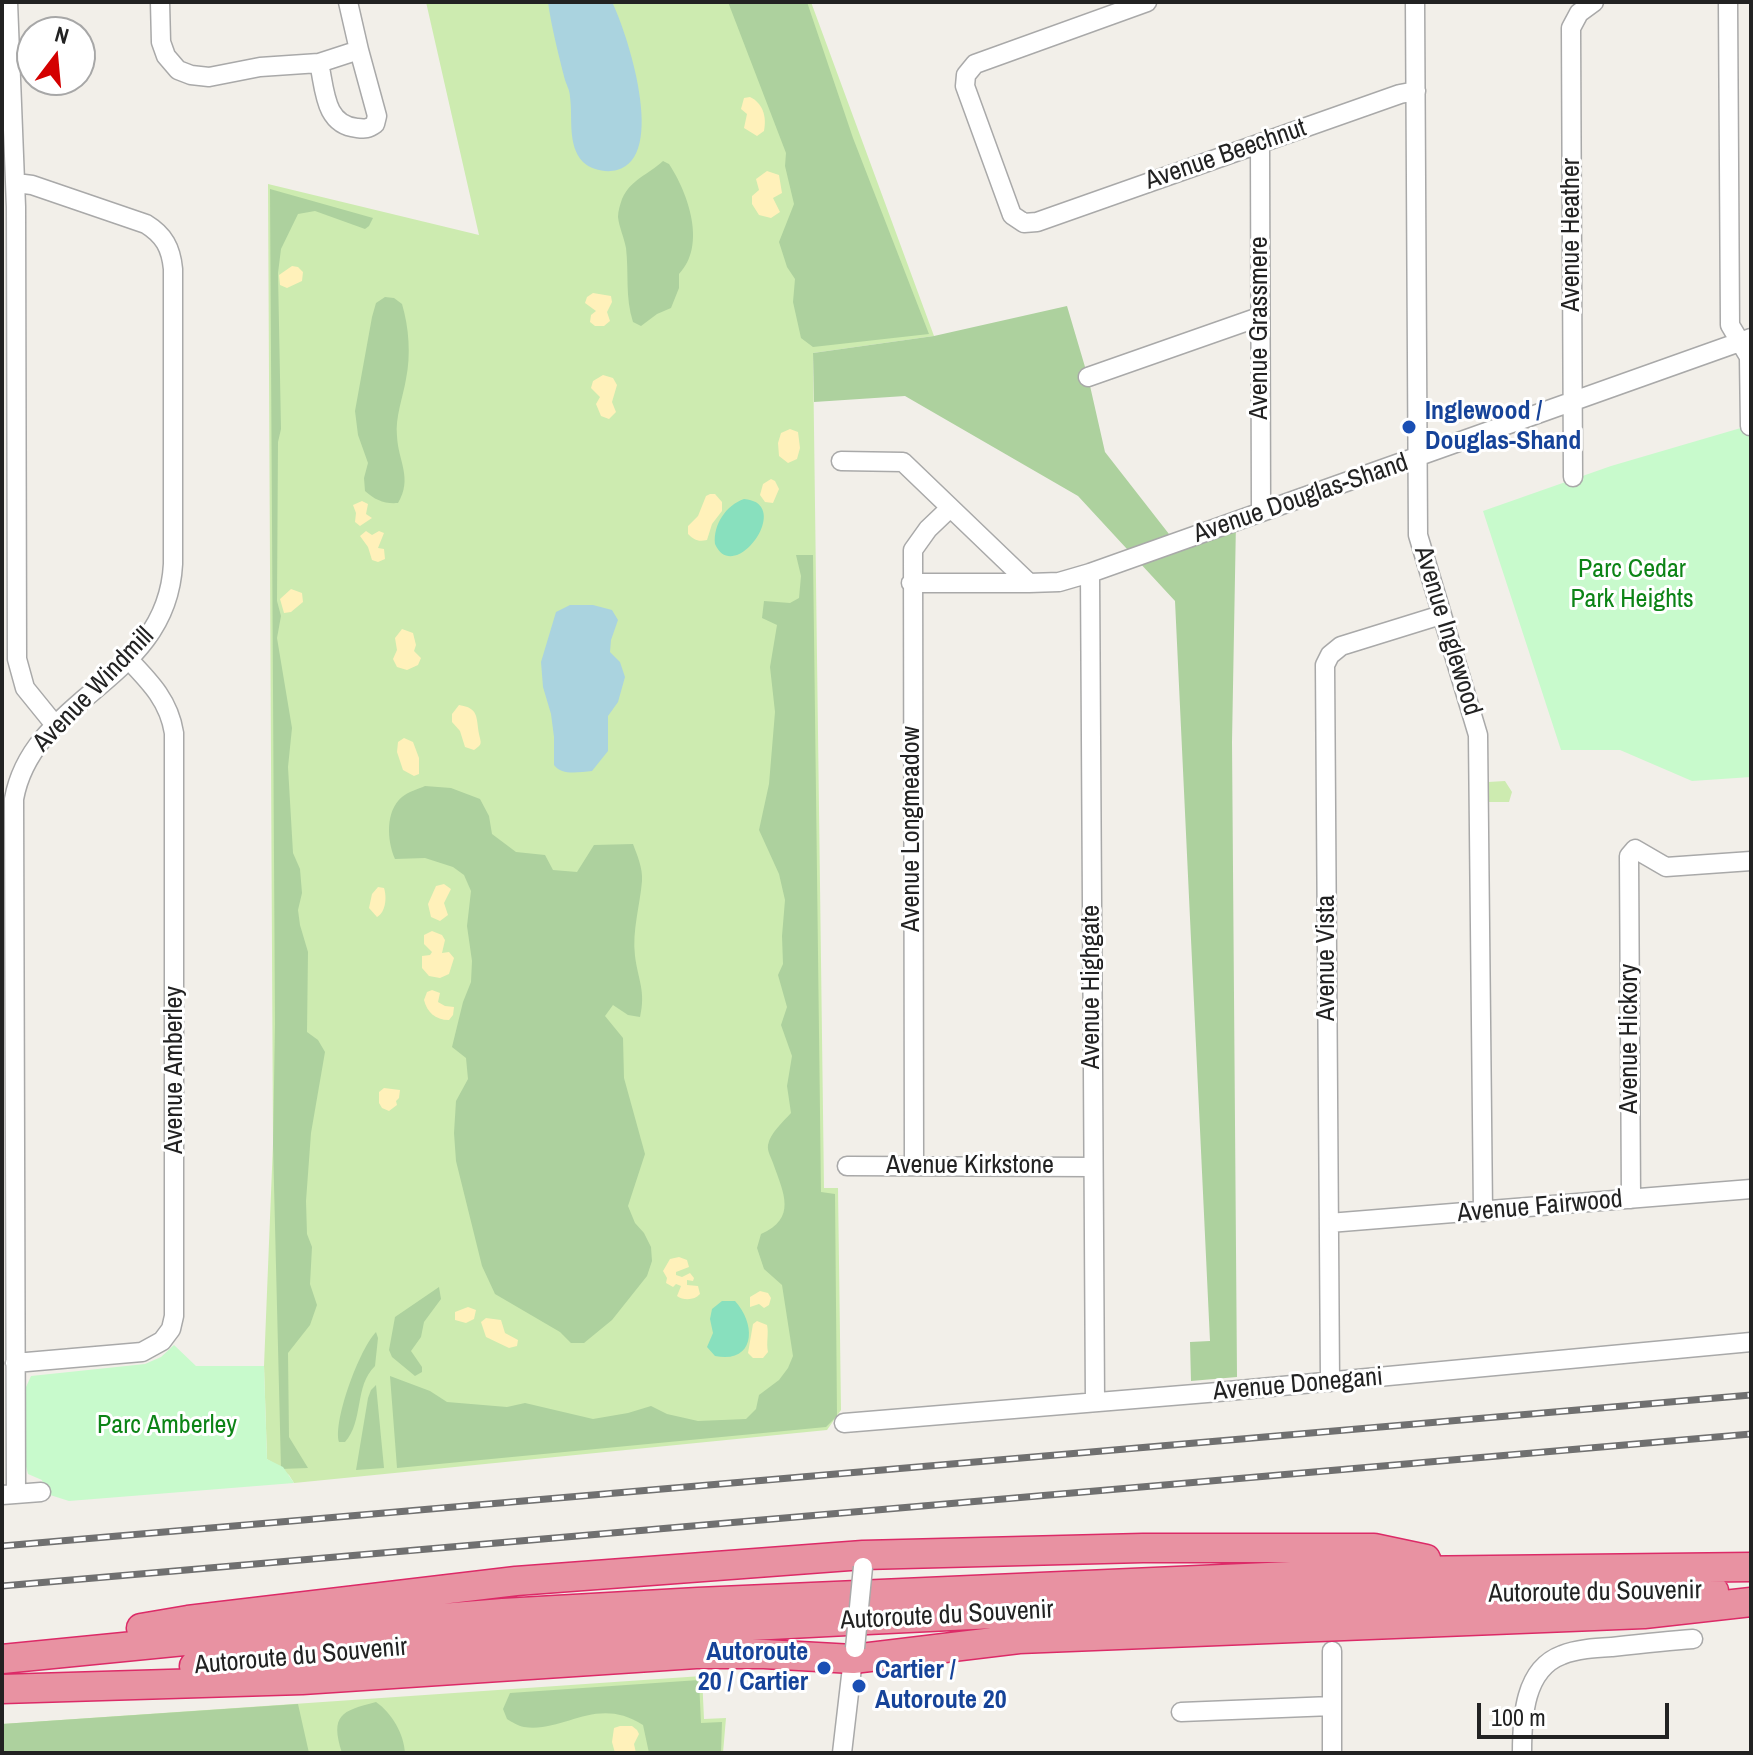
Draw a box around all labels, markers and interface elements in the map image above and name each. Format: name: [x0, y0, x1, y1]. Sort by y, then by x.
north arrow: [16, 16, 96, 96]
text: N: [52, 19, 72, 51]
street label: Avenue Beechnut: [1142, 113, 1310, 197]
street label: Avenue Heather: [1556, 158, 1588, 312]
street label: Avenue Grassmere: [1244, 236, 1276, 420]
place label: Inglewood / Douglas-Shand: [1425, 396, 1581, 458]
marker: Inglewood / Douglas-Shand: [1400, 418, 1418, 436]
street label: Avenue Douglas-Shand: [1190, 448, 1412, 550]
street label: Avenue Inglewood: [1406, 543, 1488, 719]
park label: Parc Cedar Park Heights: [1570, 554, 1694, 616]
street label: Avenue Windmill: [27, 621, 161, 759]
street label: Avenue Longmeadow: [896, 726, 928, 932]
street label: Avenue Vista: [1311, 895, 1343, 1021]
street label: Avenue Highgate: [1076, 905, 1108, 1069]
street label: Avenue Hickory: [1614, 964, 1646, 1114]
street label: Avenue Amberley: [159, 986, 191, 1154]
street label: Avenue Kirkstone: [886, 1150, 1054, 1182]
street label: Avenue Fairwood: [1456, 1184, 1624, 1230]
street label: Avenue Donegani: [1212, 1362, 1384, 1408]
park label: Parc Amberley: [97, 1410, 237, 1442]
street label: Autoroute du Souvenir: [1488, 1576, 1702, 1610]
street label: Autoroute du Souvenir: [840, 1595, 1054, 1637]
street label: Autoroute du Souvenir: [193, 1632, 409, 1682]
place label: Autoroute 20 / Cartier: [698, 1637, 808, 1698]
place label: Cartier / Autoroute 20: [875, 1655, 1006, 1716]
marker: Autoroute 20 / Cartier: [815, 1659, 833, 1677]
marker: Cartier / Autoroute 20: [850, 1677, 868, 1695]
scale bar: [1481, 1687, 1673, 1737]
text: 100 m: [1491, 1701, 1546, 1733]

